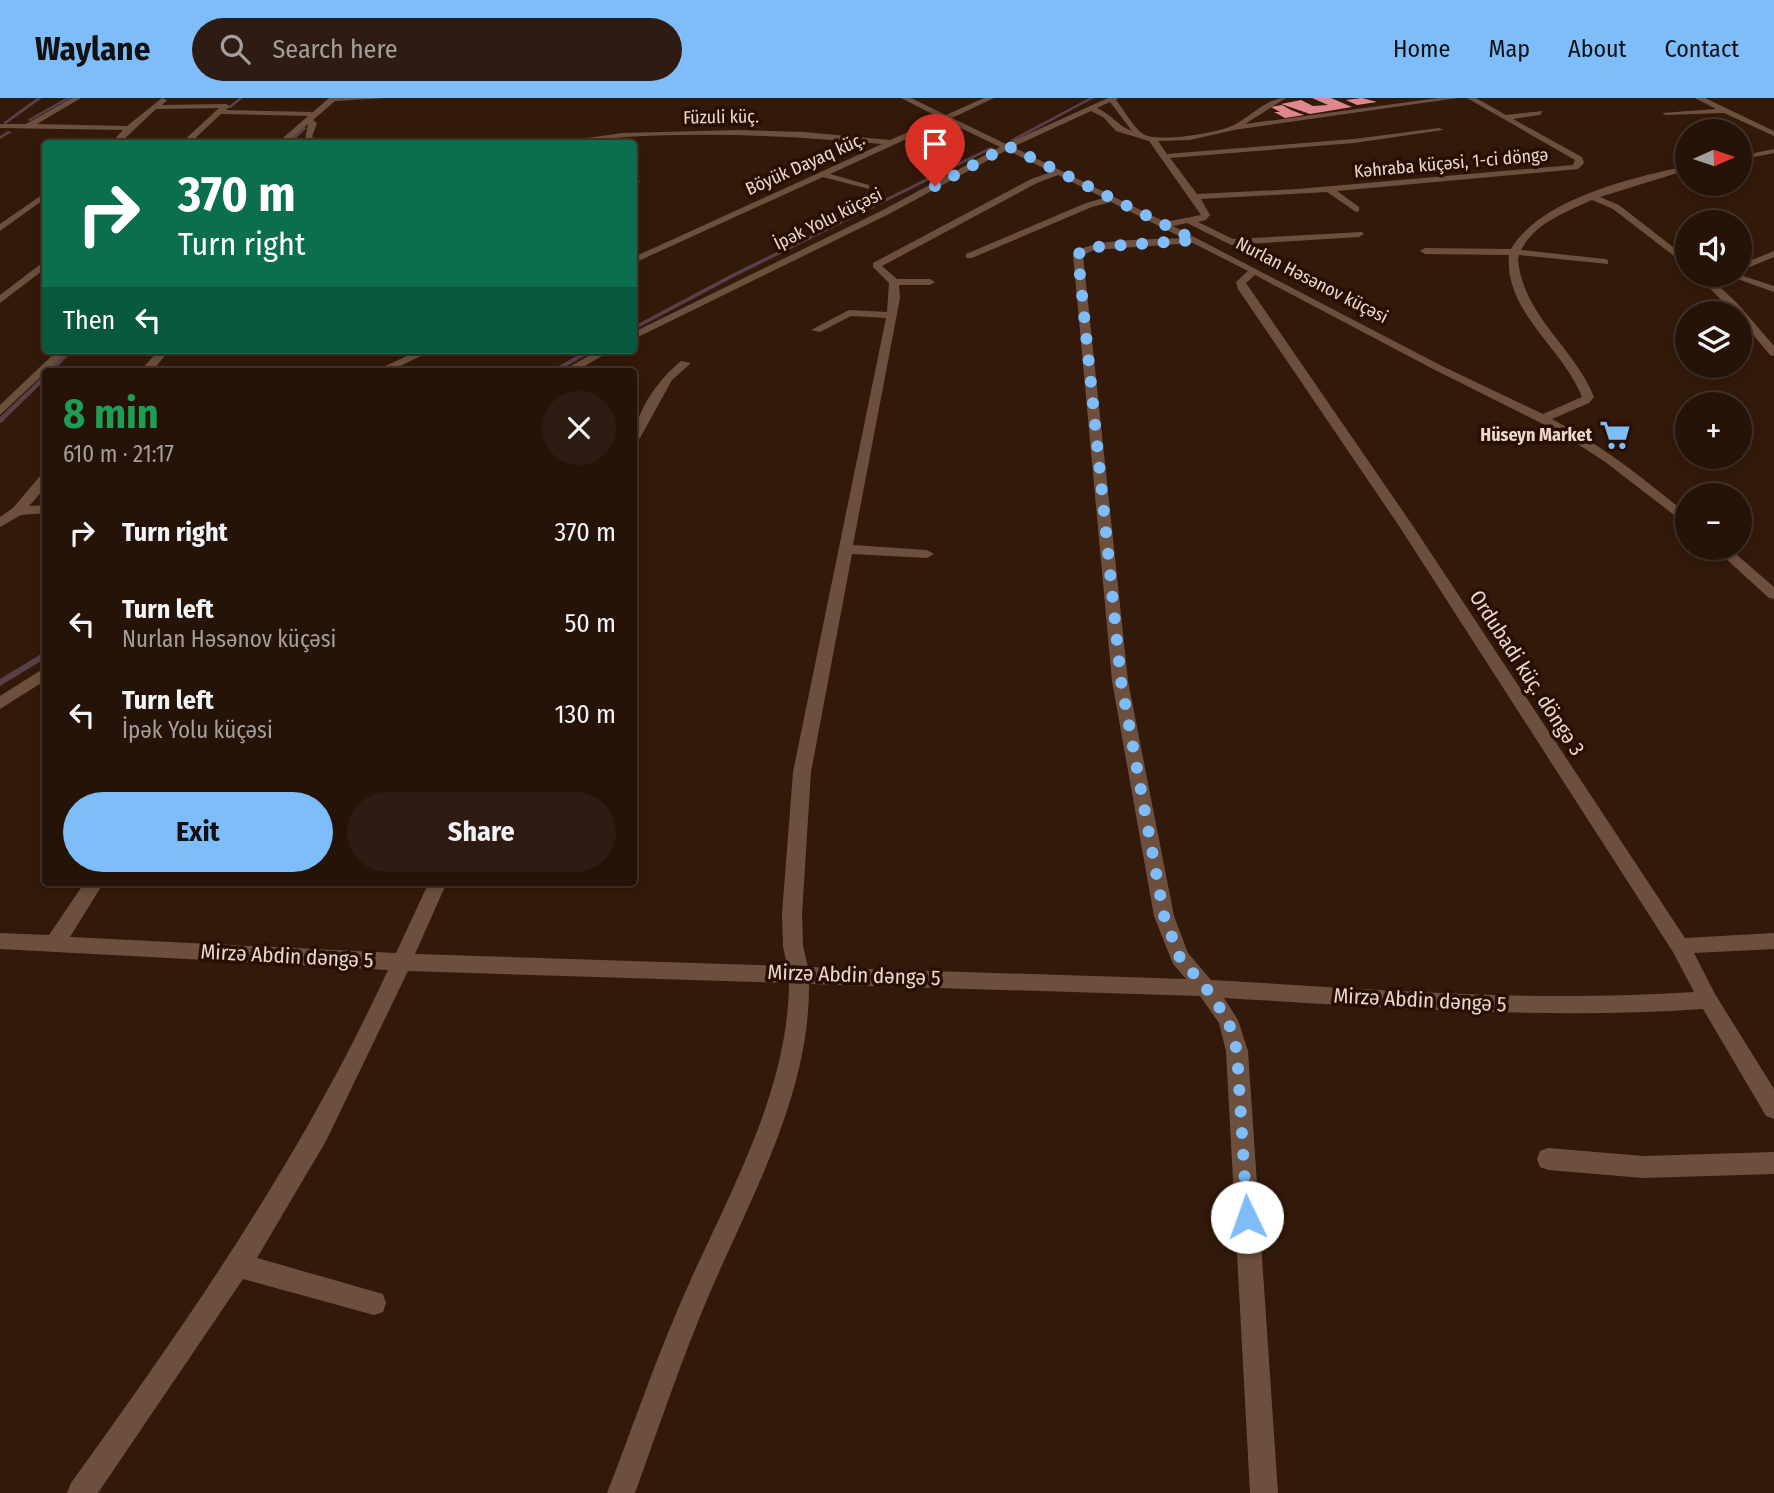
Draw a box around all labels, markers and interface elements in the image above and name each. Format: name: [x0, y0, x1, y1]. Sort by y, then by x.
search box: [192, 18, 682, 81]
text: Waylane: [35, 29, 150, 69]
icon: search: [216, 30, 254, 68]
text: Search here: [272, 34, 398, 65]
text: Home: [1393, 35, 1450, 63]
text: Map: [1488, 35, 1530, 63]
text: About: [1568, 35, 1626, 63]
text: Contact: [1664, 35, 1739, 63]
street label: Füzuli küç.: [683, 105, 759, 129]
pin: [905, 114, 965, 186]
north arrow: [1675, 119, 1752, 196]
map controls: [1675, 119, 1752, 560]
icon: arrive: [916, 125, 954, 163]
street label: Böyük Dayaq küç.: [742, 128, 868, 200]
street label: Kəhraba küçəsi, 1-ci döngə: [1353, 144, 1549, 182]
text: 370 m: [178, 165, 296, 224]
icon: right: [63, 168, 154, 259]
street label: İpək Yolu küçəsi: [770, 183, 886, 255]
button: sound: [1675, 210, 1752, 287]
text: Turn right: [178, 225, 305, 263]
street label: Nurlan Həsənov küçəsi: [1232, 232, 1392, 328]
icon: left: [129, 301, 167, 339]
button: layers: [1675, 301, 1752, 378]
text: Then: [63, 305, 115, 336]
text: 8 min: [63, 389, 159, 439]
button: close: [542, 391, 616, 465]
button: +: [1675, 392, 1752, 469]
supermarket icon: Hüseyn Market: [1598, 418, 1632, 452]
place label: Hüseyn Market: [1480, 424, 1593, 446]
text: 610 m · 21:17: [63, 440, 174, 468]
button: −: [1675, 483, 1752, 560]
icon: right: [63, 514, 101, 552]
text: Turn right: [122, 517, 228, 548]
text: 370 m: [555, 517, 616, 548]
street label: Ordubadi küç. döngə 3: [1464, 585, 1590, 761]
text: Turn left: [122, 594, 214, 625]
icon: left: [63, 605, 101, 643]
text: 50 m: [564, 608, 616, 639]
text: Nurlan Həsənov küçəsi: [122, 625, 336, 653]
text: Turn left: [122, 685, 214, 716]
icon: left: [63, 696, 101, 734]
text: 130 m: [554, 699, 616, 730]
text: İpək Yolu küçəsi: [122, 716, 273, 744]
button: Exit: [63, 792, 333, 872]
button: Share: [347, 792, 616, 872]
street label: Mirzə Abdin dəngə 5: [200, 938, 374, 974]
street label: Mirzə Abdin dəngə 5: [767, 959, 941, 991]
street label: Mirzə Abdin dəngə 5: [1333, 982, 1507, 1018]
position arrow: [1210, 1180, 1284, 1254]

